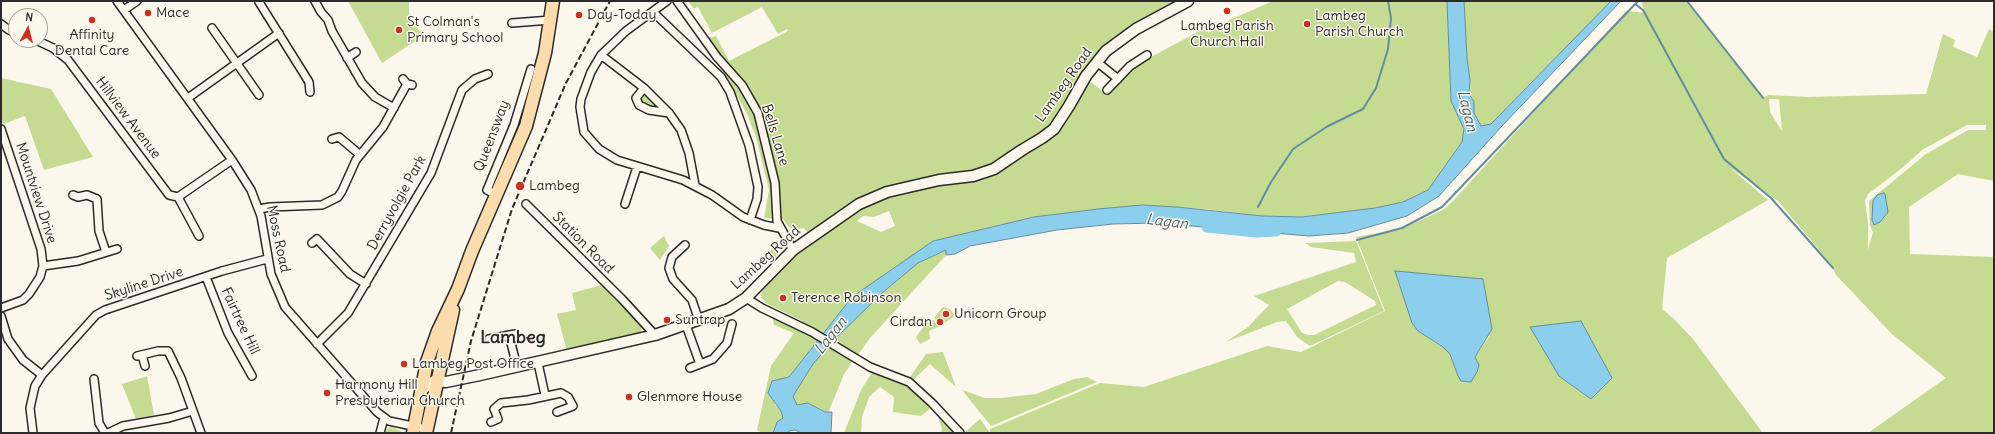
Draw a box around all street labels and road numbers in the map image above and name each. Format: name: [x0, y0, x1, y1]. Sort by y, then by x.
street label: Lambeg Road: [1032, 45, 1096, 125]
street label: Hillview Avenue: [92, 74, 164, 162]
street label: Queensway: [471, 98, 513, 174]
street label: Bells Lane: [758, 102, 792, 168]
street label: Mountview Drive: [12, 141, 60, 245]
street label: Derryvolgie Park: [364, 153, 430, 253]
street label: Moss Road: [263, 204, 293, 274]
street label: Station Road: [549, 209, 617, 277]
street label: Lambeg Road: [728, 223, 804, 293]
street label: Skyline Drive: [103, 263, 185, 305]
street label: Fairtree Hill: [217, 285, 263, 357]

